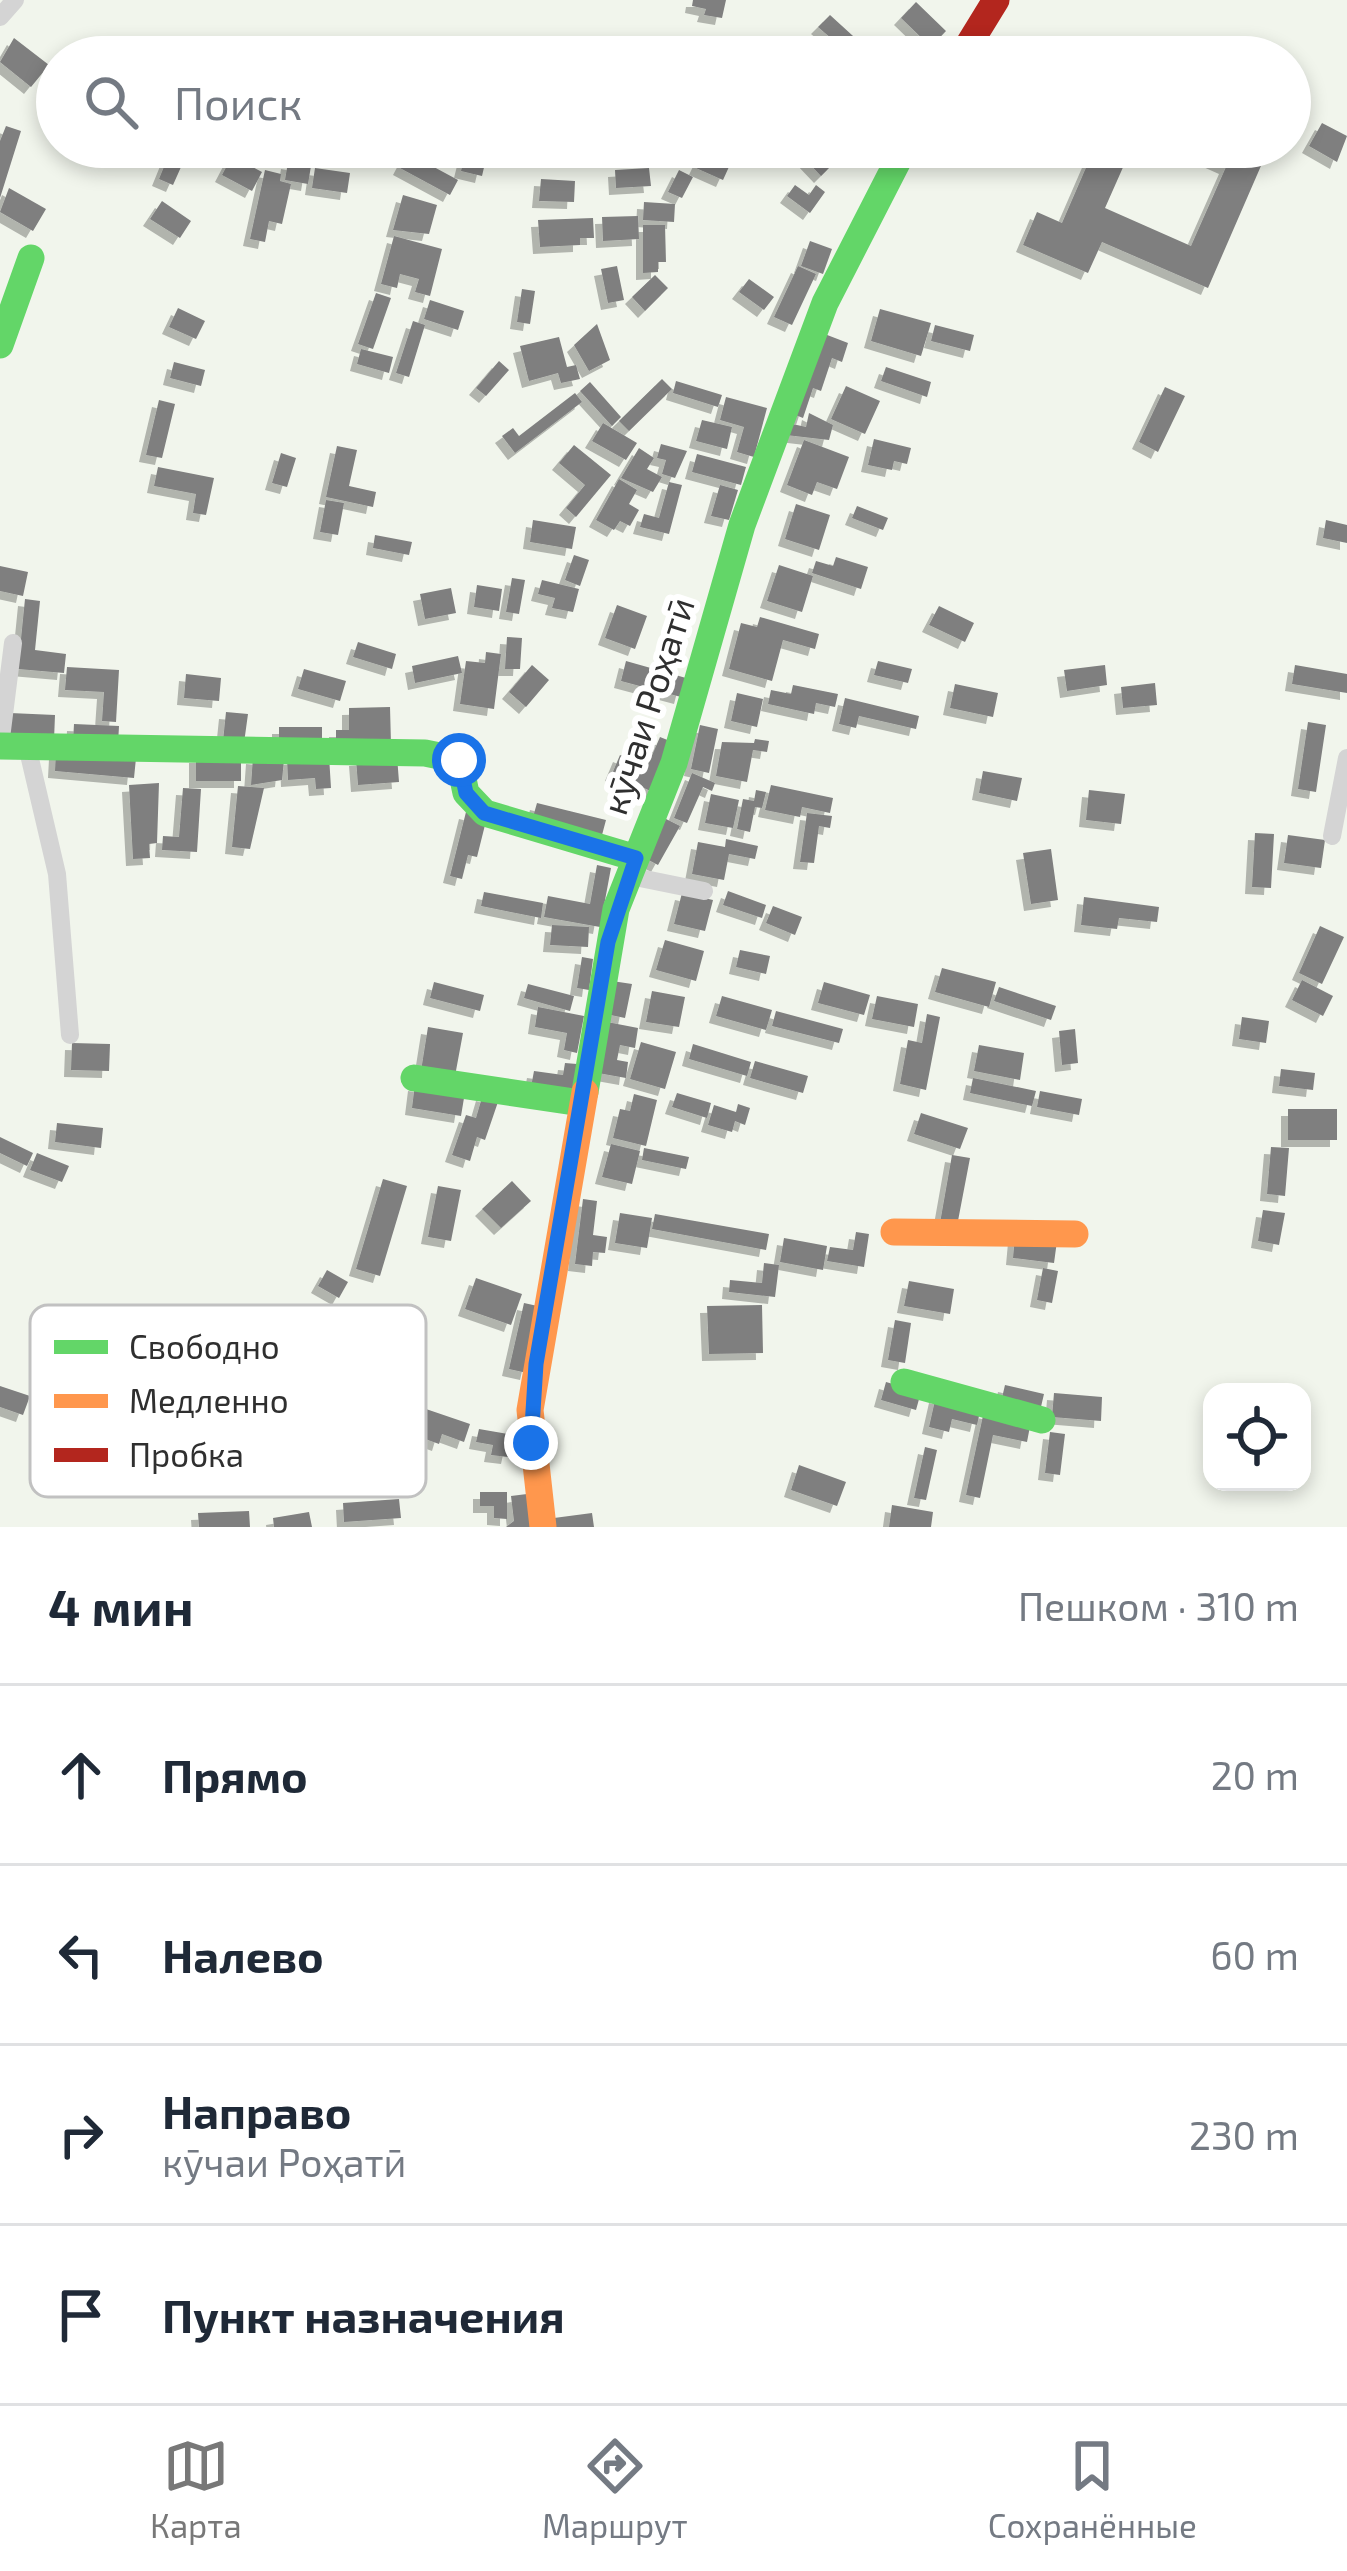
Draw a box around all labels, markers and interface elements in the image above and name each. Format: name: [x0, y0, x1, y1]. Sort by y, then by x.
search box: [36, 36, 1311, 168]
icon: search: [78, 69, 144, 135]
text: Поиск: [174, 75, 302, 129]
street label: кӯчаи Роҳатӣ: [591, 592, 703, 820]
route start: [432, 733, 486, 787]
legend: [30, 1305, 426, 1497]
text: Свободно: [129, 1326, 280, 1366]
text: Медленно: [129, 1380, 289, 1420]
map controls: [1203, 1383, 1311, 1491]
button: locate: [1203, 1383, 1311, 1491]
route end: [504, 1416, 558, 1470]
text: Пробка: [129, 1434, 244, 1474]
text: 4 мин: [48, 1575, 194, 1636]
text: Пешком · 310 m: [1018, 1582, 1299, 1629]
icon: ahead: [48, 1742, 114, 1808]
text: Прямо: [162, 1748, 308, 1802]
text: 20 m: [1211, 1751, 1299, 1798]
icon: left: [48, 1922, 114, 1988]
text: Налево: [162, 1928, 324, 1982]
text: 60 m: [1210, 1931, 1299, 1978]
text: Направо: [162, 2084, 351, 2138]
icon: right: [48, 2102, 114, 2168]
text: 230 m: [1189, 2111, 1299, 2158]
text: кӯчаи Роҳатӣ: [162, 2138, 406, 2185]
icon: arrive: [48, 2282, 114, 2348]
text: Пункт назначения: [162, 2288, 565, 2342]
tab: Карта: [150, 2433, 242, 2545]
tab: Маршрут: [542, 2433, 688, 2545]
tab: Сохранённые: [988, 2433, 1197, 2545]

